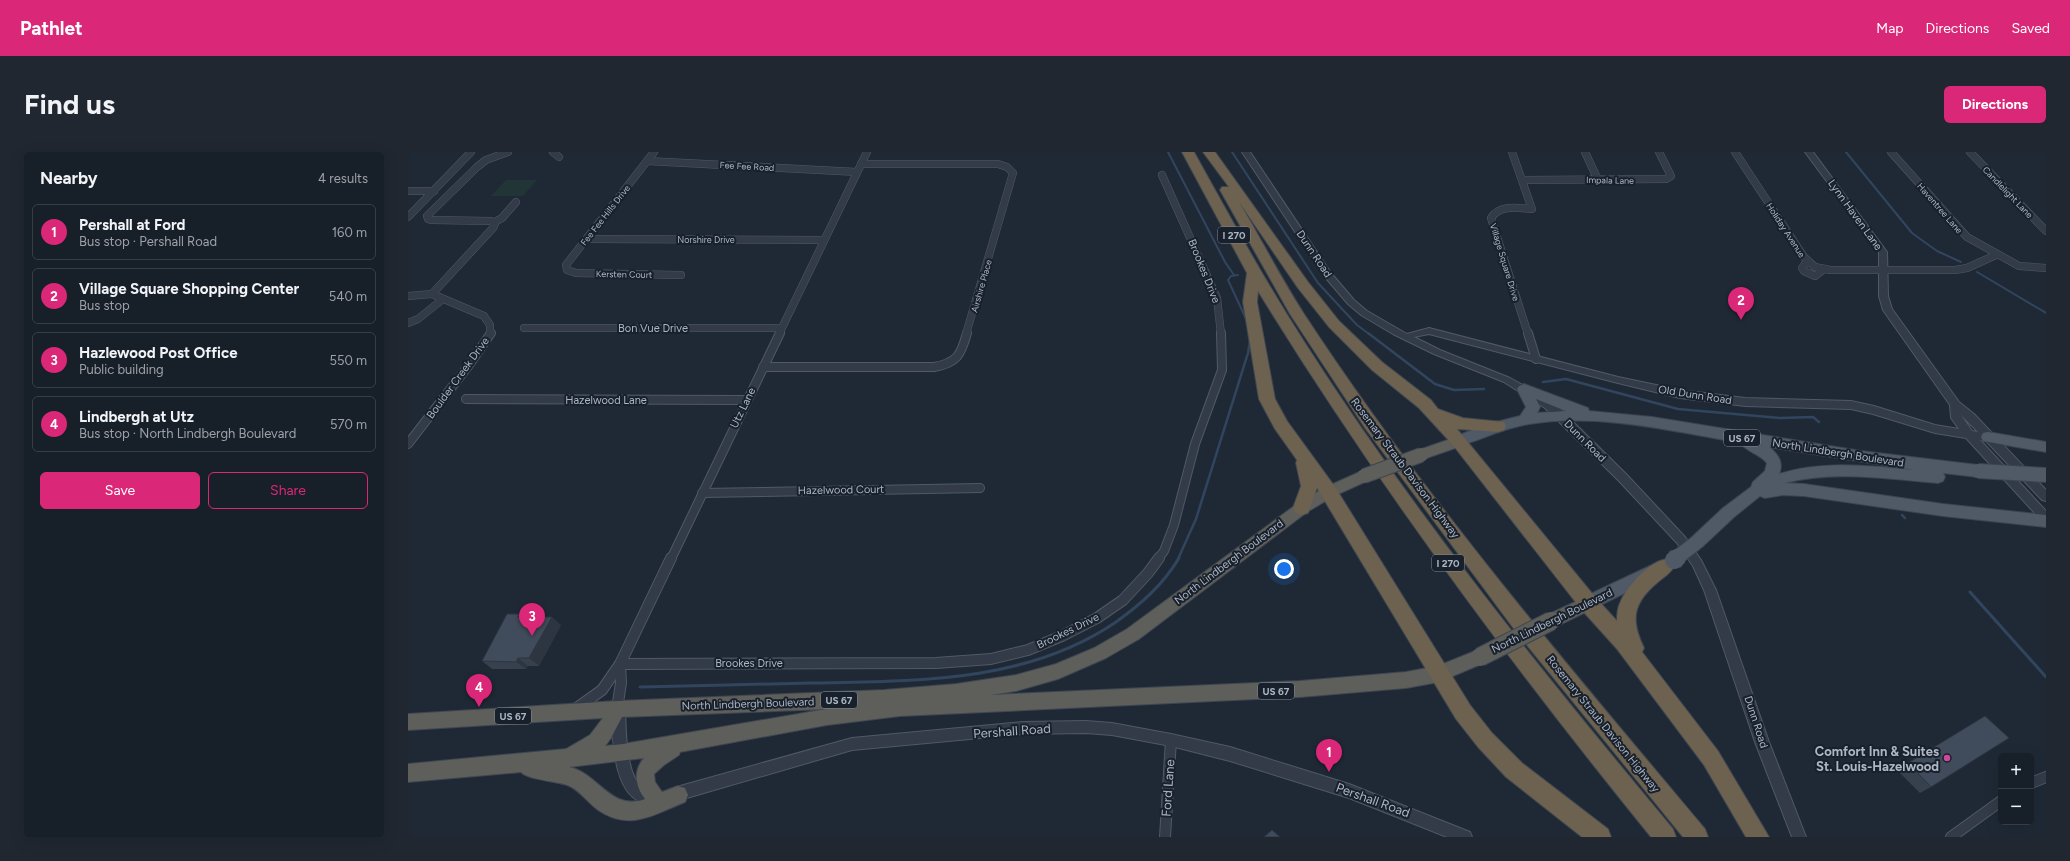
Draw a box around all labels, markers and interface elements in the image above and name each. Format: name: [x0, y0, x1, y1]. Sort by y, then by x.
text: Pathlet: [20, 17, 83, 40]
text: Map: [1876, 20, 1904, 37]
text: Directions: [1926, 20, 1989, 37]
text: Saved: [2011, 20, 2050, 37]
button: Directions: [1944, 86, 2046, 123]
text: Find us: [24, 87, 115, 121]
street label: Fee Fee Road: [719, 159, 775, 173]
street label: Candlelight Lane: [1981, 164, 2035, 220]
text: Nearby: [40, 168, 98, 188]
text: 4 results: [318, 171, 368, 186]
street label: Impala Lane: [1586, 174, 1634, 186]
street label: Lynn Haven Lane: [1825, 177, 1885, 253]
street label: Haventree Lane: [1915, 180, 1965, 236]
street label: Fee Fee Hills Drive: [578, 182, 632, 247]
street label: Holiday Avenue: [1764, 200, 1808, 260]
text: Pershall at Ford: [79, 216, 186, 234]
street label: Village Square Drive: [1488, 222, 1522, 302]
text: 1: [51, 225, 57, 240]
text: 160 m: [332, 225, 367, 240]
road number: I 270: [1218, 227, 1250, 243]
street label: Dunn Road: [1294, 228, 1334, 280]
text: Bus stop · Pershall Road: [79, 234, 217, 249]
street label: Norshire Drive: [677, 234, 735, 245]
street label: Brookes Drive: [1185, 237, 1223, 305]
street label: Airshire Place: [968, 258, 994, 314]
street label: Kersten Court: [596, 268, 653, 280]
text: Village Square Shopping Center: [79, 280, 299, 298]
pin: 2: [1728, 287, 1754, 320]
text: 2: [50, 289, 58, 304]
text: 540 m: [329, 289, 367, 304]
text: Bus stop: [79, 298, 130, 313]
street label: Bon Vue Drive: [618, 322, 688, 335]
street label: Boulder Creek Drive: [424, 335, 492, 421]
text: Hazlewood Post Office: [79, 344, 238, 362]
text: 3: [50, 353, 58, 368]
text: 550 m: [329, 353, 367, 368]
text: Public building: [79, 362, 164, 377]
street label: Old Dunn Road: [1657, 383, 1733, 407]
street label: Utz Lane: [728, 386, 758, 430]
street label: Hazelwood Lane: [565, 394, 647, 407]
street label: Rosemary Straub Davison Highway: [1348, 395, 1462, 541]
text: Lindbergh at Utz: [79, 408, 194, 426]
text: 4: [50, 417, 58, 432]
text: 570 m: [330, 417, 367, 432]
street label: Dunn Road: [1561, 417, 1609, 465]
text: Bus stop · North Lindbergh Boulevard: [79, 426, 296, 441]
road number: US 67: [1724, 430, 1760, 446]
street label: North Lindbergh Boulevard: [1771, 436, 1905, 470]
button: Save: [40, 472, 200, 509]
button: Share: [208, 472, 368, 509]
street label: Hazelwood Court: [798, 483, 884, 497]
street label: North Lindbergh Boulevard: [1172, 517, 1286, 607]
road number: I 270: [1432, 555, 1464, 571]
your location: [1274, 559, 1294, 579]
street label: North Lindbergh Boulevard: [1489, 586, 1615, 656]
pin: 3: [519, 603, 545, 636]
street label: Brookes Drive: [1035, 610, 1101, 652]
street label: Rosemary Straub Davison Highway: [1544, 653, 1662, 795]
street label: Brookes Drive: [715, 657, 783, 670]
pin: 4: [466, 674, 492, 707]
road number: US 67: [1258, 683, 1294, 699]
road number: US 67: [821, 692, 857, 708]
street label: Dunn Road: [1741, 694, 1771, 750]
street label: North Lindbergh Boulevard: [681, 695, 815, 713]
road number: US 67: [495, 708, 531, 724]
street label: Pershall Road: [973, 721, 1051, 741]
pin: 1: [1316, 739, 1342, 772]
place label: Comfort Inn & Suites St. Louis-Hazelwood: [1815, 744, 1939, 774]
marker: Comfort Inn & Suites St. Louis-Hazelwood: [1942, 753, 1952, 763]
map controls: [1998, 753, 2034, 825]
button: +: [1998, 753, 2034, 789]
street label: Ford Lane: [1159, 759, 1177, 817]
street label: Pershall Road: [1334, 780, 1412, 820]
button: −: [1998, 789, 2034, 825]

